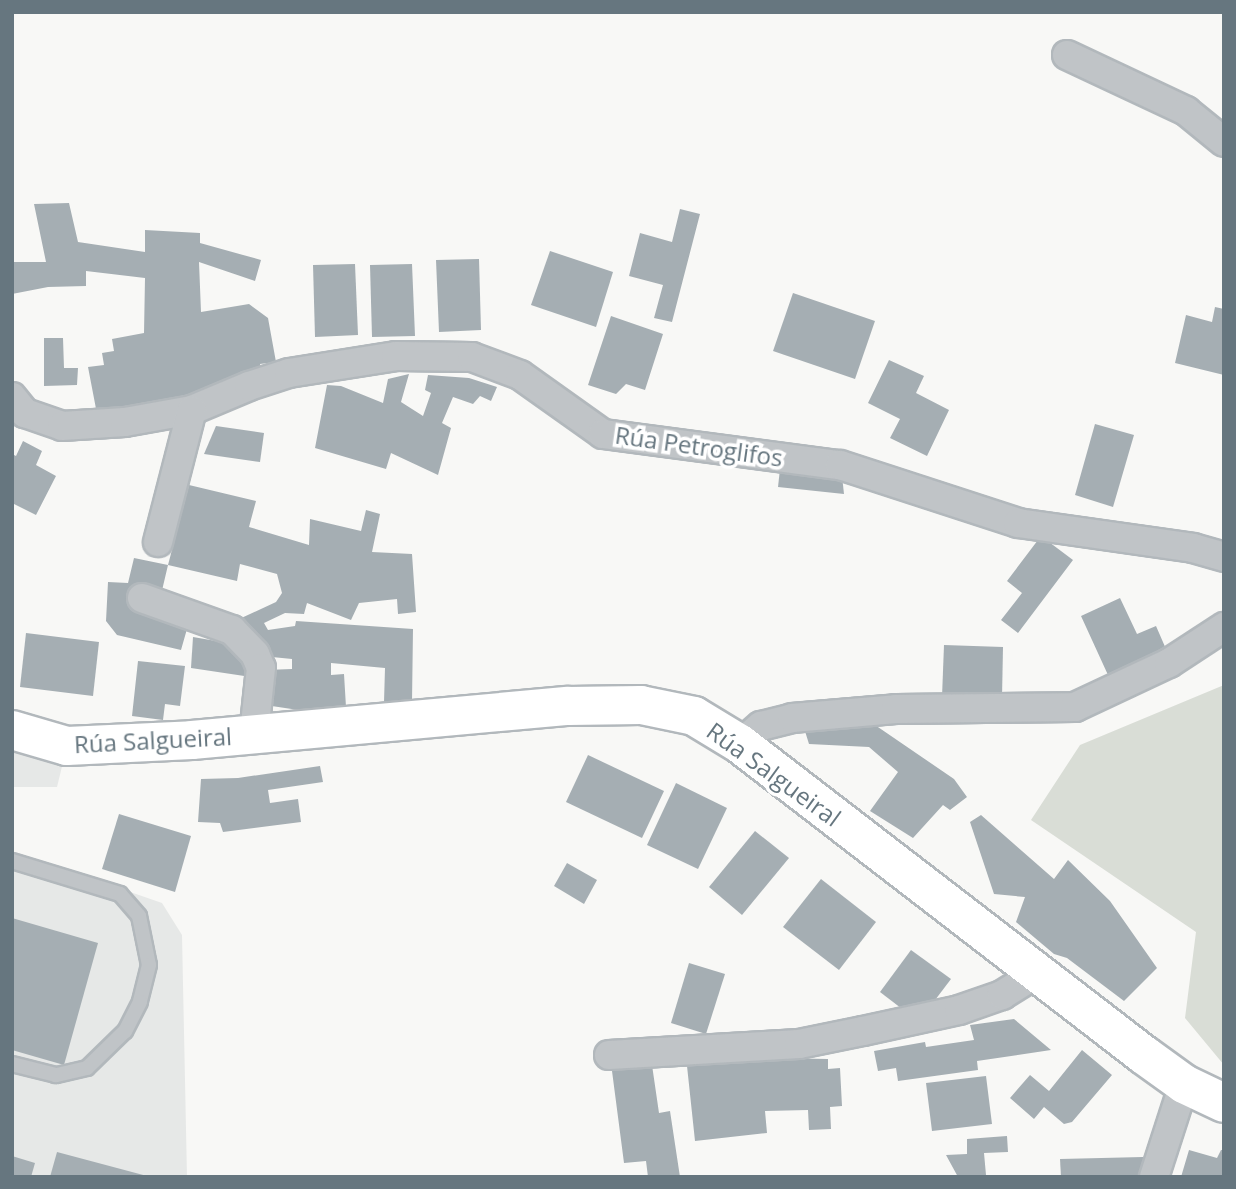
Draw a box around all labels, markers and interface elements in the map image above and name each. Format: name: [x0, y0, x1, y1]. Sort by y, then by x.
street label: Rúa Petroglifos: [613, 420, 785, 472]
street label: Rúa Salgueiral: [702, 716, 846, 832]
street label: Rúa Salgueiral: [73, 721, 233, 759]

